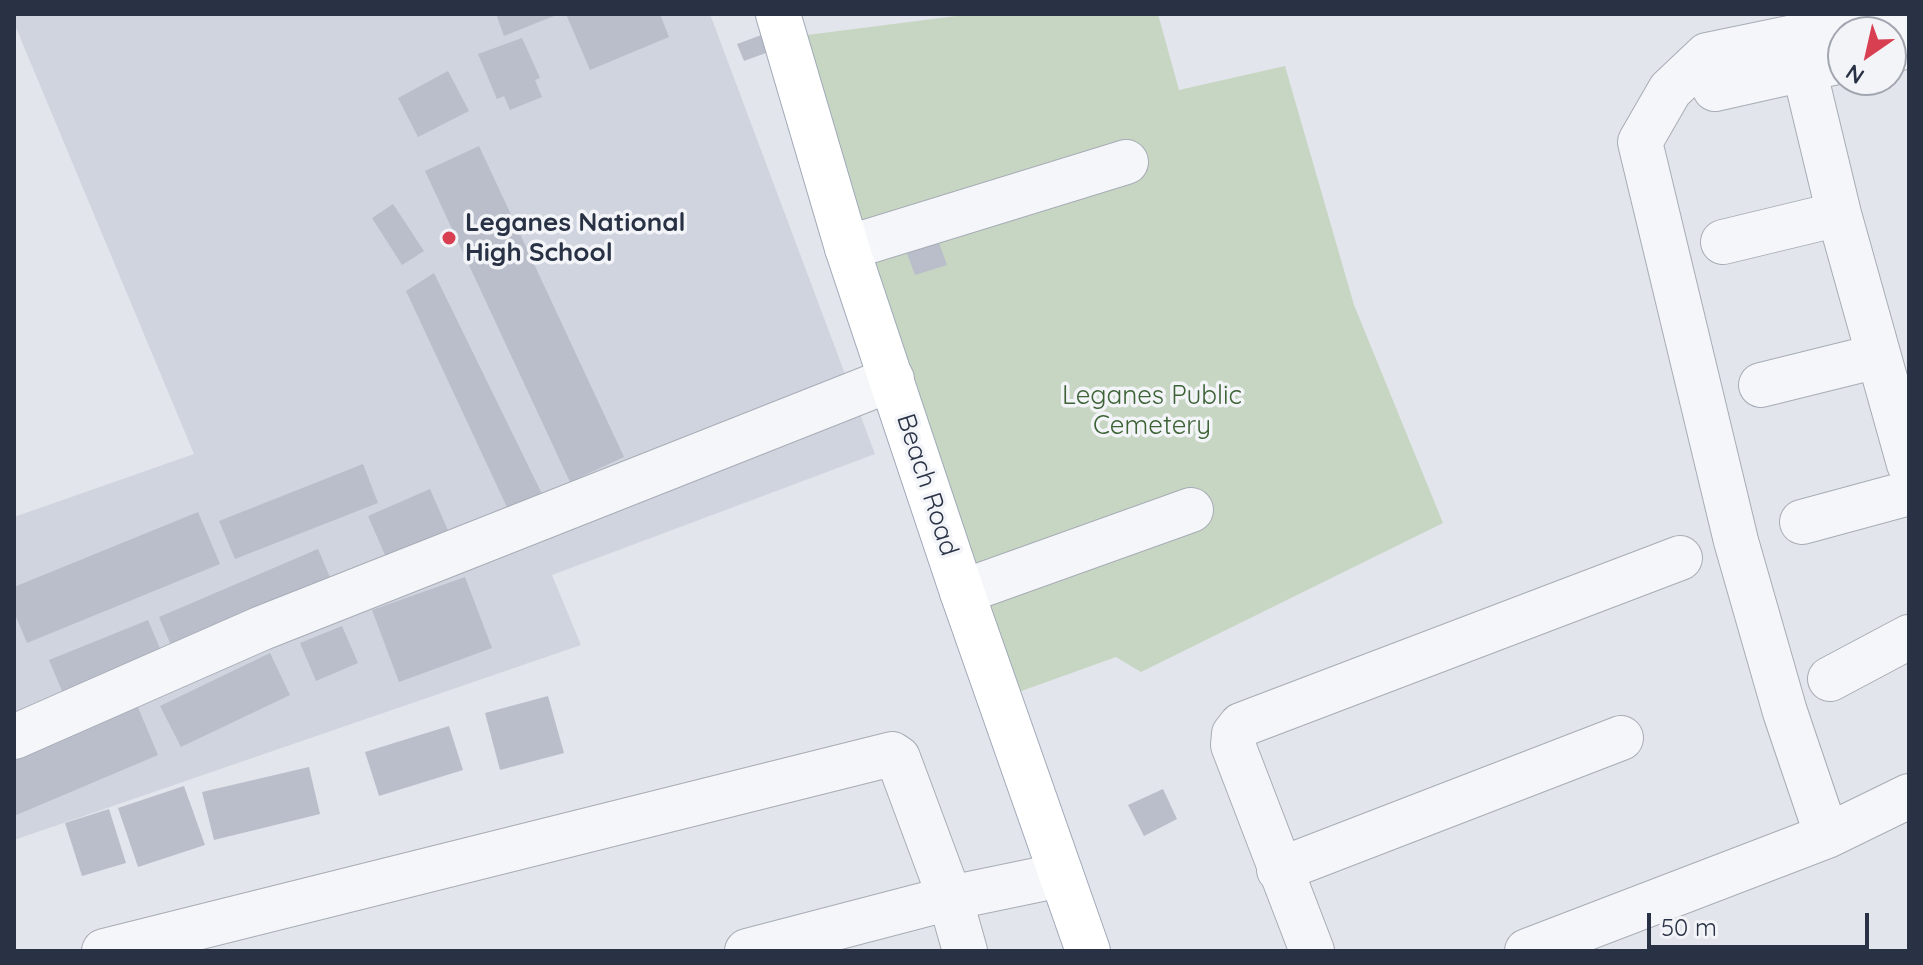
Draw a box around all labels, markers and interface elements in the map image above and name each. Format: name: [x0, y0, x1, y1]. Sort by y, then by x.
north arrow: [1827, 16, 1907, 96]
text: N: [1840, 58, 1869, 90]
place label: Leganes National High School: [465, 207, 686, 268]
marker: Leganes National High School: [440, 229, 458, 247]
park label: Leganes Public Cemetery: [1062, 380, 1242, 442]
street label: Beach Road: [889, 410, 965, 560]
scale bar: [1651, 897, 1873, 947]
text: 50 m: [1661, 912, 1717, 942]

